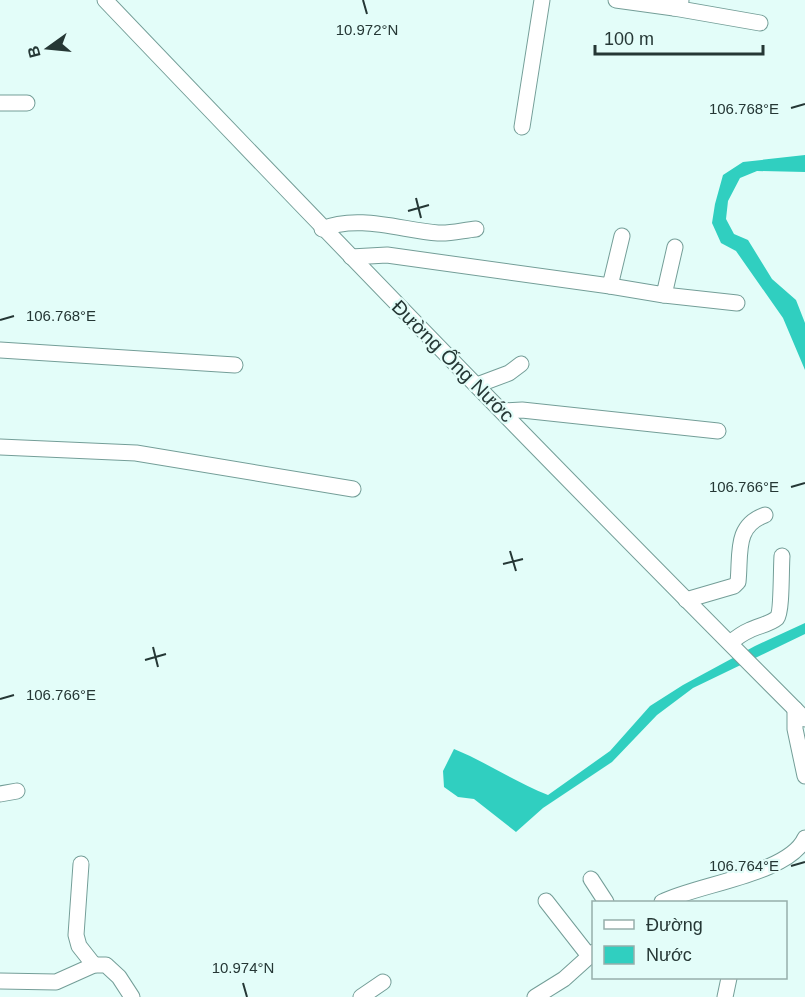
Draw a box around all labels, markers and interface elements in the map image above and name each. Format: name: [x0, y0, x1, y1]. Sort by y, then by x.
north arrow: [18, 18, 78, 78]
scale bar: [595, 18, 763, 56]
text: 10.972°N: [336, 21, 398, 38]
text: 100 m: [604, 29, 654, 49]
text: B: [24, 44, 44, 60]
text: 106.768°E: [709, 100, 779, 117]
street label: Đường Ống Nước: [388, 295, 519, 426]
text: 106.768°E: [26, 307, 96, 324]
text: 106.766°E: [709, 478, 779, 495]
text: 106.766°E: [26, 686, 96, 703]
text: 106.764°E: [709, 857, 779, 874]
legend: [592, 901, 787, 979]
text: Đường: [646, 915, 703, 935]
text: Nước: [646, 945, 692, 965]
text: 10.974°N: [212, 959, 274, 976]

